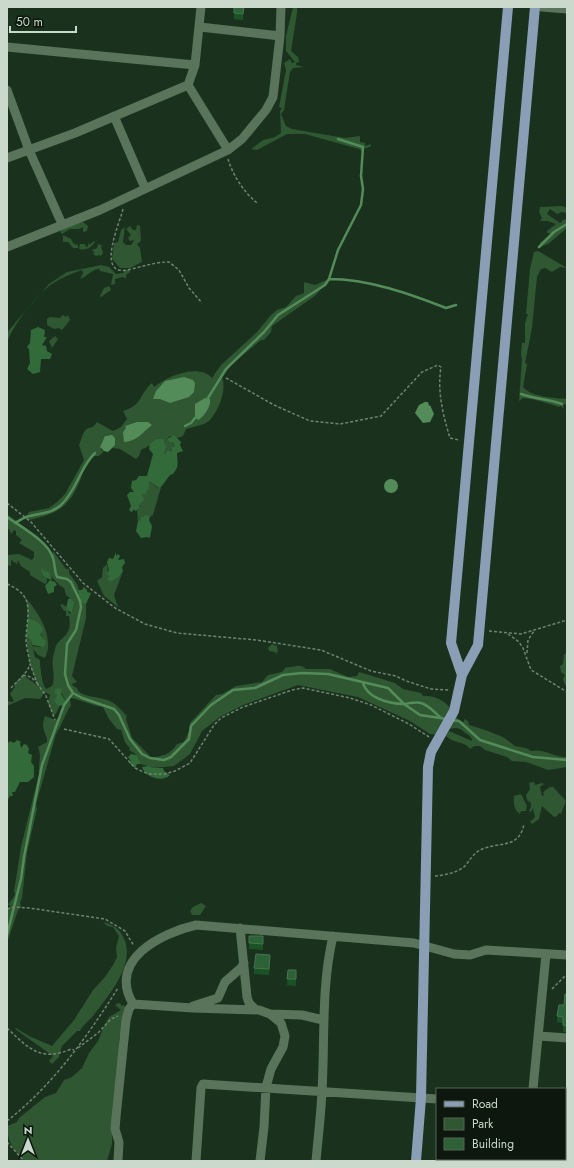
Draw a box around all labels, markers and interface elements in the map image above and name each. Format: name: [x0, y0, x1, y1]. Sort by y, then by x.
scale bar: [10, 8, 76, 34]
text: 50 m: [16, 13, 43, 31]
legend: [436, 1088, 566, 1160]
text: Road: [472, 1095, 498, 1113]
text: Park: [472, 1115, 494, 1133]
north arrow: [8, 1120, 48, 1160]
text: N: [24, 1122, 32, 1138]
text: Building: [472, 1135, 514, 1153]

